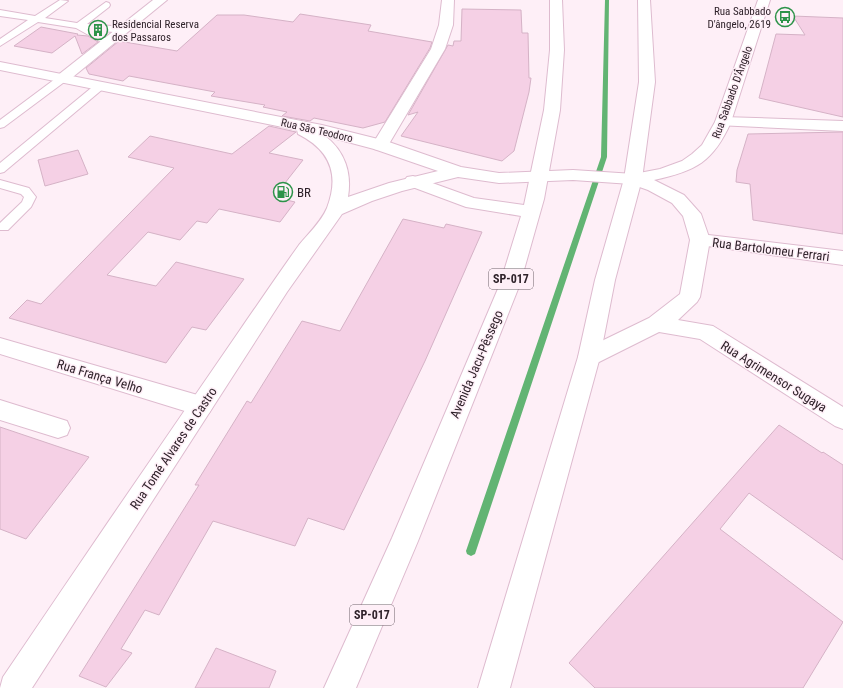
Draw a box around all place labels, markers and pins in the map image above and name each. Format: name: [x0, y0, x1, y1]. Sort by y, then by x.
place label: Rua Sabbado D'ângelo, 2619: [707, 5, 771, 31]
bus stop icon: Rua Sabbado D'ângelo, 2619: [774, 6, 796, 28]
place label: Residencial Reserva dos Passaros: [112, 18, 199, 44]
building icon: Residencial Reserva dos Passaros: [87, 19, 109, 41]
fuel station icon: BR: [272, 181, 294, 203]
place label: BR: [297, 185, 311, 200]

